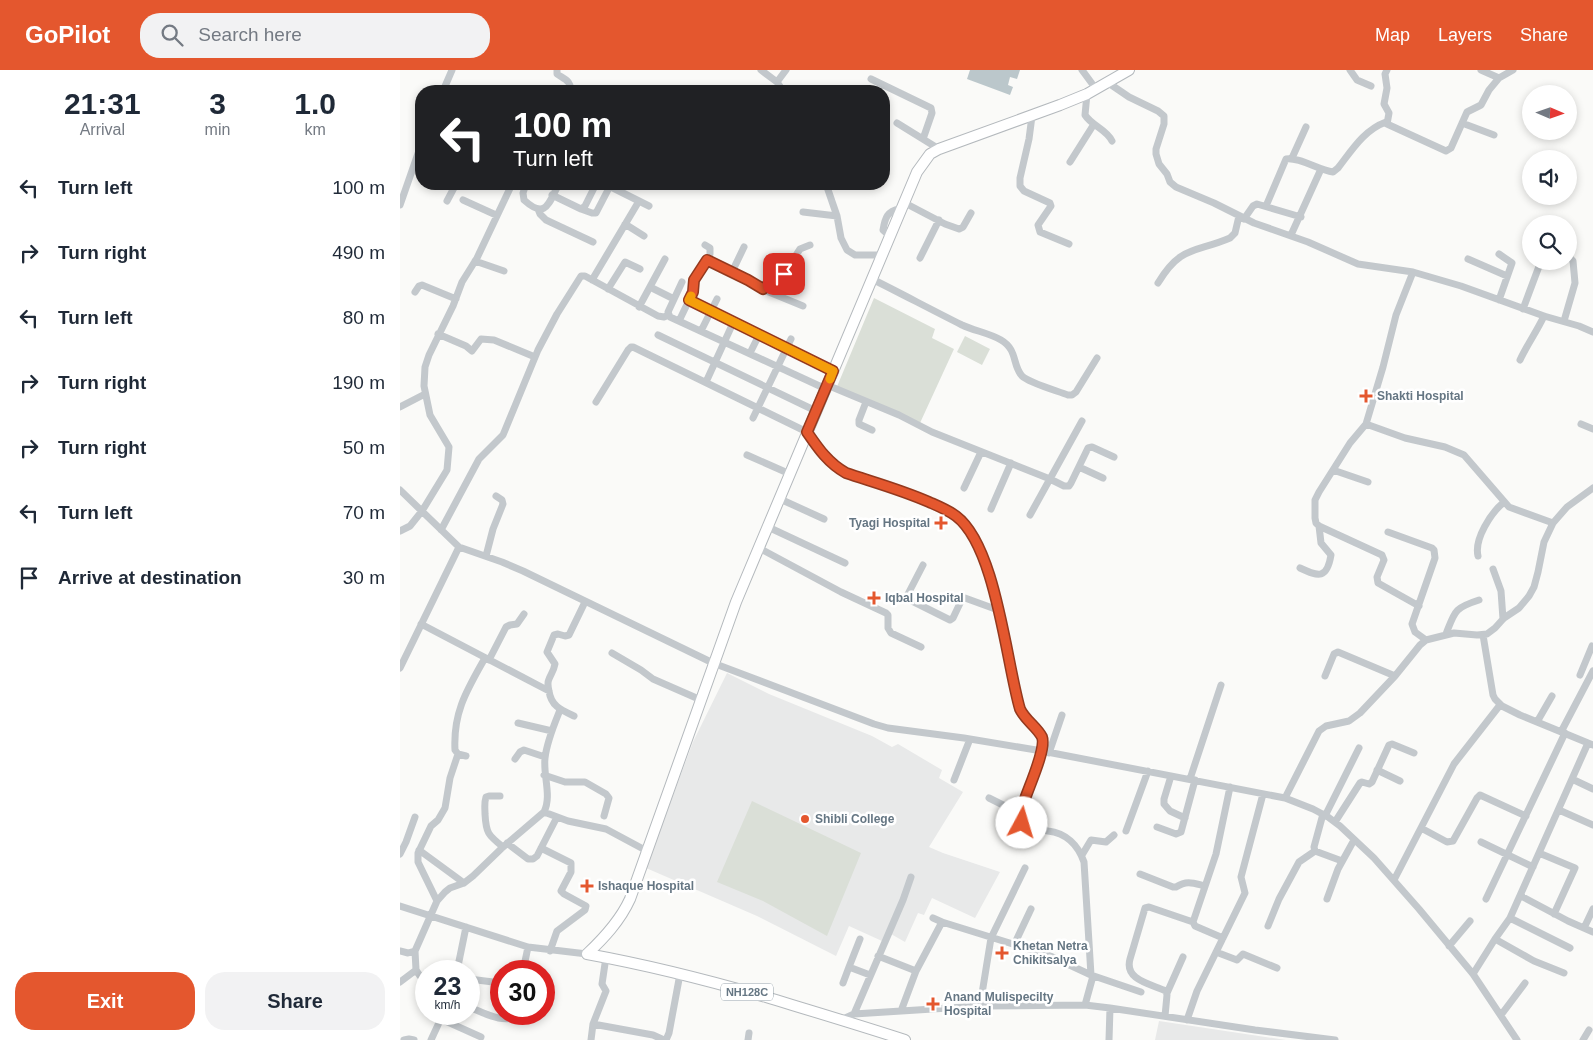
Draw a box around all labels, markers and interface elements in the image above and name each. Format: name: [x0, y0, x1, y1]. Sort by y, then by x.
search box: [140, 13, 490, 58]
text: GoPilot: [25, 21, 110, 48]
icon: search: [158, 21, 186, 49]
text: Search here: [198, 24, 302, 45]
text: Map: [1375, 25, 1410, 45]
text: Layers: [1438, 25, 1492, 45]
text: Share: [1520, 25, 1568, 45]
north arrow: [1522, 85, 1578, 140]
map controls: [1522, 85, 1577, 270]
text: 21:31: [64, 87, 141, 120]
text: 3: [209, 87, 226, 120]
text: 1.0: [294, 87, 336, 120]
icon: left: [430, 105, 495, 170]
text: 100 m: [513, 105, 612, 144]
text: Arrival: [80, 121, 125, 138]
text: min: [205, 121, 230, 138]
text: km: [305, 121, 326, 138]
text: Turn left: [513, 146, 593, 171]
button: sound: [1522, 150, 1577, 205]
icon: left: [15, 174, 43, 202]
text: Turn left: [58, 177, 133, 198]
text: 100 m: [332, 177, 385, 198]
button: search: [1522, 215, 1577, 270]
icon: right: [15, 239, 43, 267]
text: Turn right: [58, 242, 146, 263]
text: 490 m: [332, 242, 385, 263]
pin: [763, 253, 805, 295]
icon: arrive: [770, 260, 798, 288]
icon: left: [15, 304, 43, 332]
text: Turn left: [58, 307, 133, 328]
text: 80 m: [343, 307, 385, 328]
icon: right: [15, 369, 43, 397]
text: Turn right: [58, 372, 146, 393]
text: 190 m: [332, 372, 385, 393]
marker: Shakti Hospital: [1359, 389, 1373, 403]
place label: Shakti Hospital: [1377, 389, 1464, 403]
icon: right: [15, 434, 43, 462]
text: Turn right: [58, 437, 146, 458]
text: 50 m: [343, 437, 385, 458]
icon: left: [15, 499, 43, 527]
text: Turn left: [58, 502, 133, 523]
text: 70 m: [343, 502, 385, 523]
place label: Tyagi Hospital: [849, 516, 930, 530]
marker: Tyagi Hospital: [934, 516, 948, 530]
icon: arrive: [15, 564, 43, 592]
text: Arrive at destination: [58, 567, 242, 588]
text: 30 m: [343, 567, 385, 588]
marker: Iqbal Hospital: [867, 591, 881, 605]
place label: Iqbal Hospital: [885, 591, 964, 605]
position arrow: [995, 796, 1047, 848]
place label: Shibli College: [815, 812, 895, 826]
marker: Shibli College: [799, 813, 811, 825]
marker: Ishaque Hospital: [580, 879, 594, 893]
place label: Ishaque Hospital: [598, 879, 694, 893]
place label: Khetan Netra Chikitsalya: [1013, 939, 1088, 967]
marker: Khetan Netra Chikitsalya: [995, 946, 1009, 960]
speed limit sign: 30: [490, 960, 555, 1025]
button: Exit: [15, 972, 195, 1030]
button: Share: [205, 972, 385, 1030]
text: 23: [434, 972, 461, 1000]
road number: NH128C: [721, 984, 773, 1000]
place label: Anand Mulispecilty Hospital: [944, 990, 1054, 1018]
marker: Anand Mulispecilty Hospital: [926, 997, 940, 1011]
text: km/h: [434, 998, 461, 1012]

